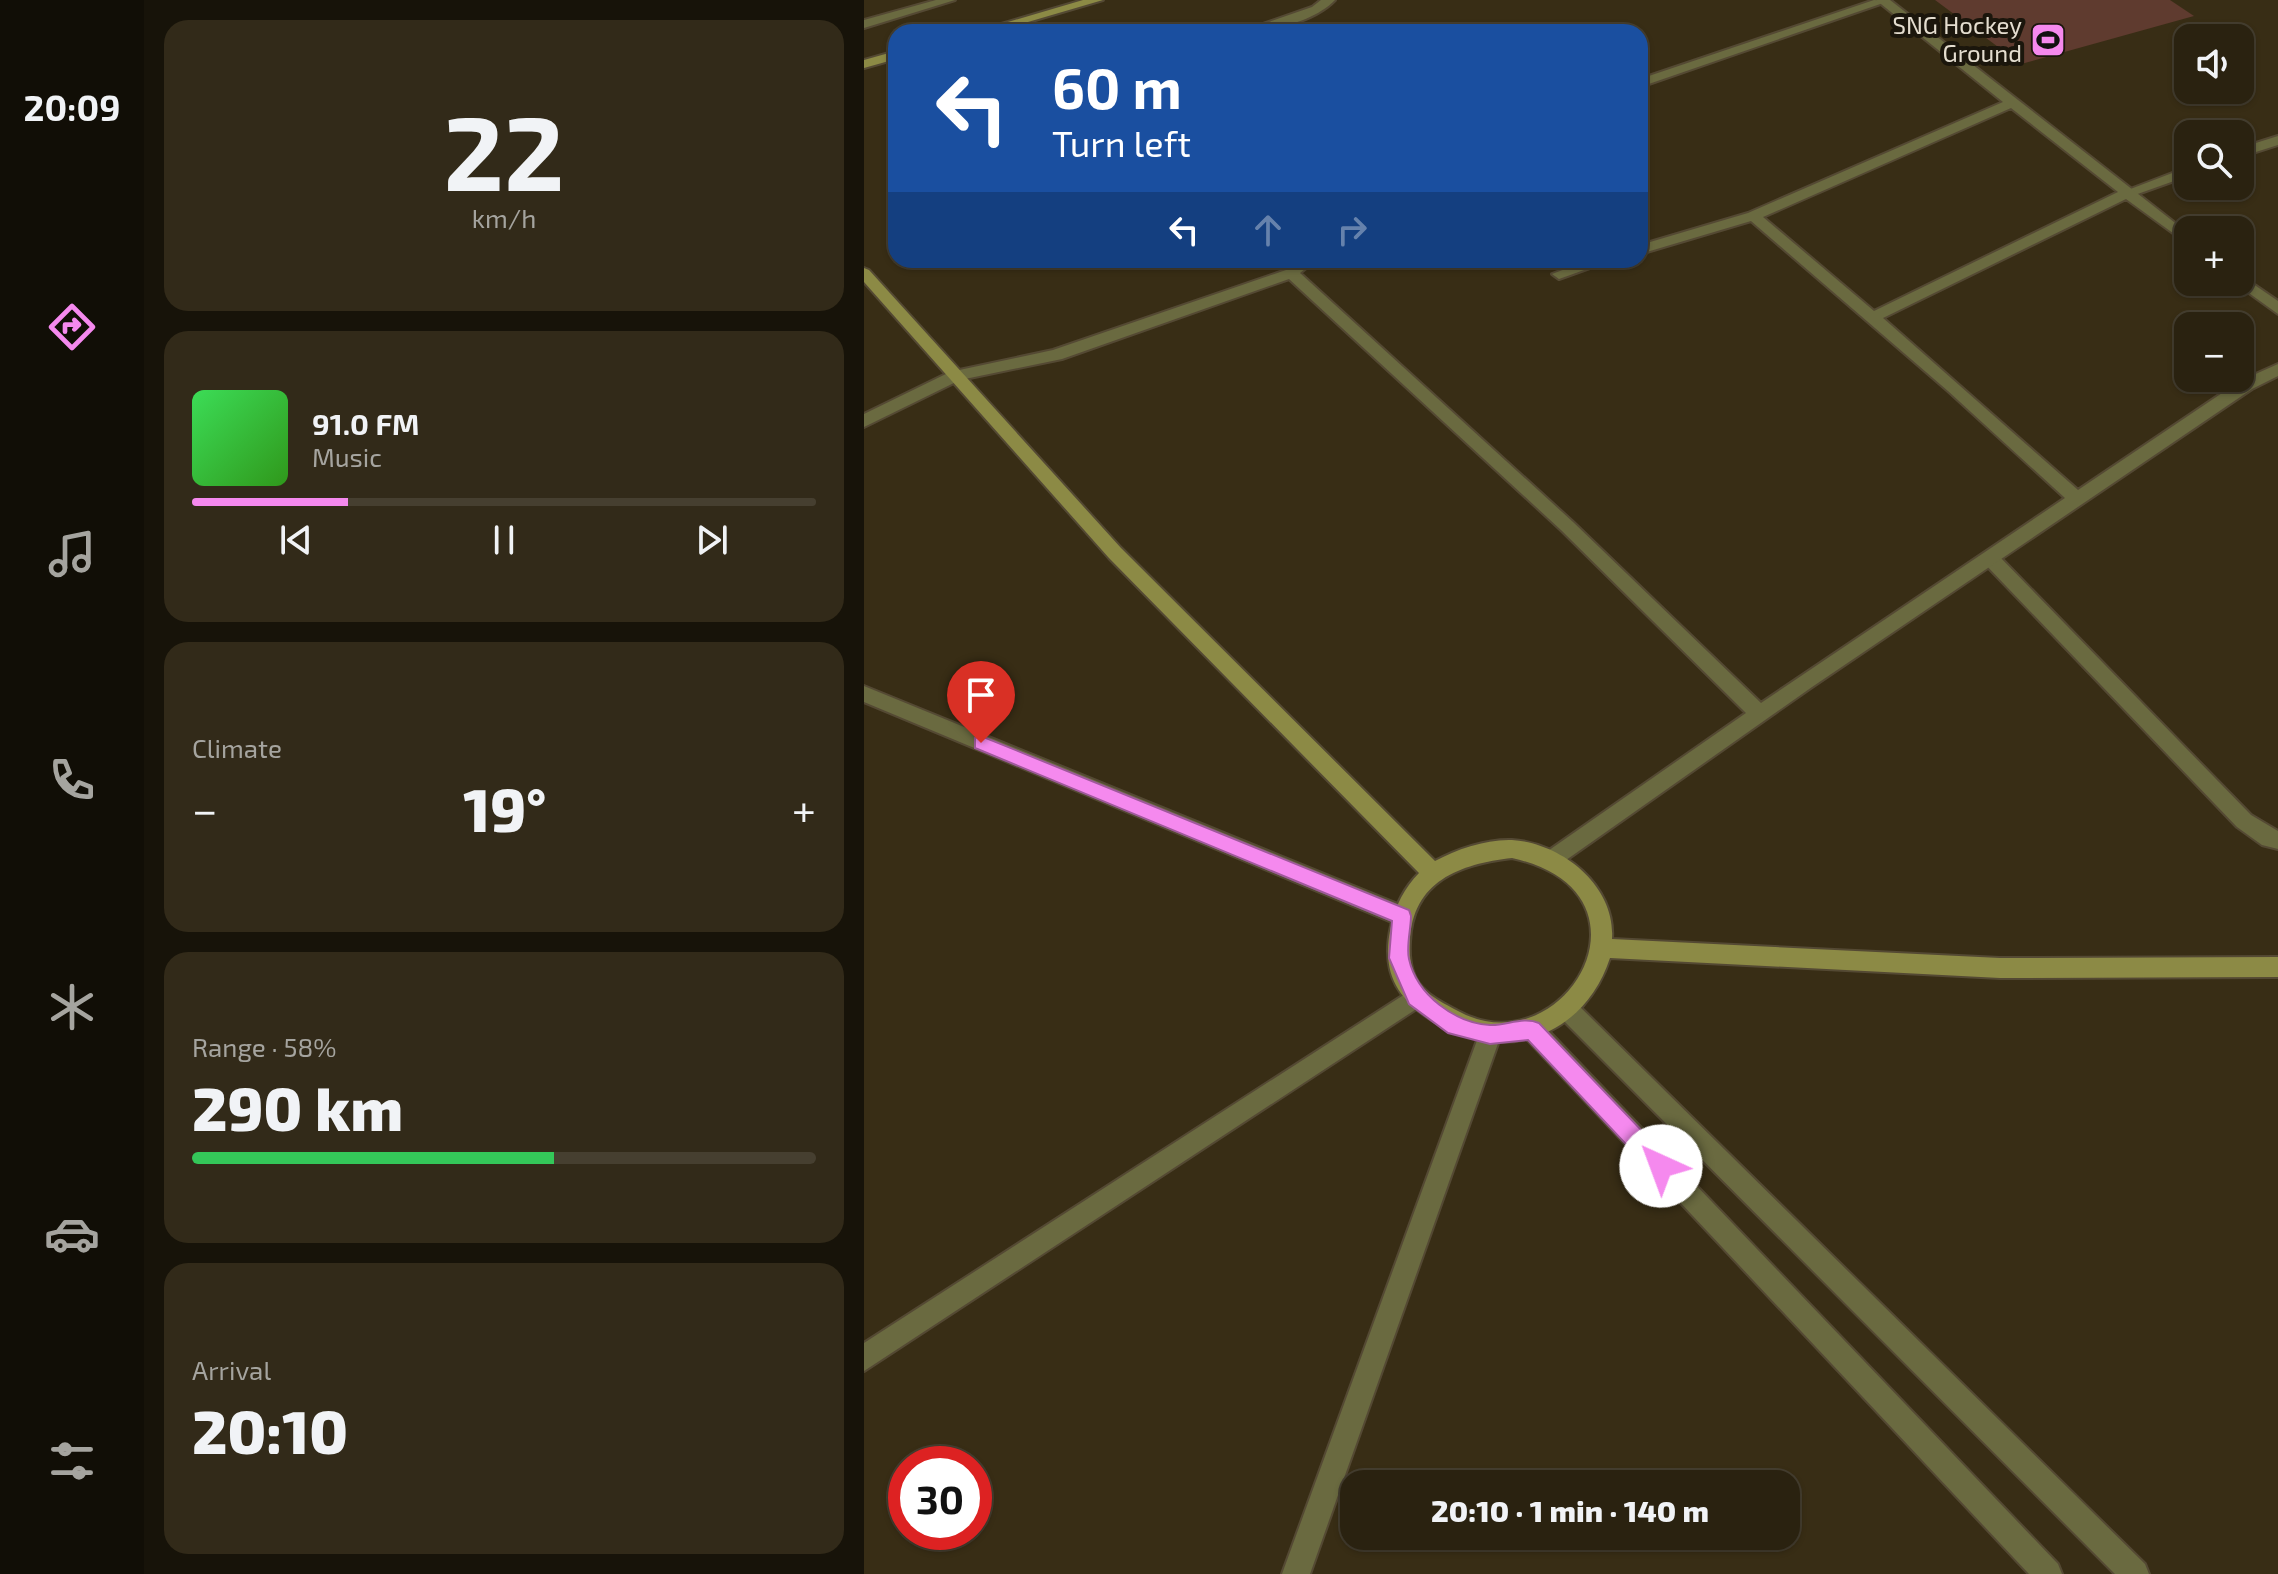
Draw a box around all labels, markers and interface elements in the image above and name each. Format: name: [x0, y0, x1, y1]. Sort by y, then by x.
place label: SNG Hockey Ground: [1892, 10, 2022, 67]
sports icon: SNG Hockey Ground: [2029, 21, 2067, 59]
map controls: [2174, 24, 2254, 392]
button: sound: [2174, 24, 2254, 104]
text: 60 m: [1052, 53, 1182, 120]
icon: left: [920, 56, 1024, 160]
text: 20:09: [24, 85, 120, 128]
text: 22: [444, 87, 564, 212]
button: search: [2174, 120, 2254, 200]
text: Turn left: [1052, 121, 1191, 164]
text: km/h: [472, 202, 536, 233]
icon: left: [1162, 208, 1206, 252]
icon: ahead: [1246, 208, 1290, 252]
icon: right: [1330, 208, 1374, 252]
button: +: [2174, 216, 2254, 296]
icon: directions: [44, 299, 100, 355]
button: −: [2174, 312, 2254, 392]
text: 91.0 FM: [312, 405, 420, 441]
text: Music: [312, 441, 382, 472]
icon: previous: [274, 518, 318, 562]
icon: pause: [482, 518, 526, 562]
icon: next: [690, 518, 734, 562]
icon: music: [44, 526, 100, 582]
pin: [947, 661, 1015, 743]
icon: arrive: [959, 673, 1003, 717]
text: Climate: [192, 732, 282, 763]
icon: phone: [44, 752, 100, 808]
text: 19°: [463, 772, 546, 844]
text: −: [192, 782, 218, 835]
text: +: [792, 782, 816, 835]
icon: climate: [44, 979, 100, 1035]
text: Range · 58%: [192, 1031, 337, 1062]
text: 290 km: [192, 1071, 403, 1143]
position arrow: [1619, 1124, 1703, 1208]
icon: car: [44, 1206, 100, 1262]
text: Arrival: [192, 1354, 271, 1385]
text: 20:10: [192, 1394, 348, 1466]
icon: filters: [44, 1433, 100, 1489]
speed limit sign: 30: [888, 1446, 992, 1550]
text: 20:10 · 1 min · 140 m: [1431, 1492, 1709, 1528]

